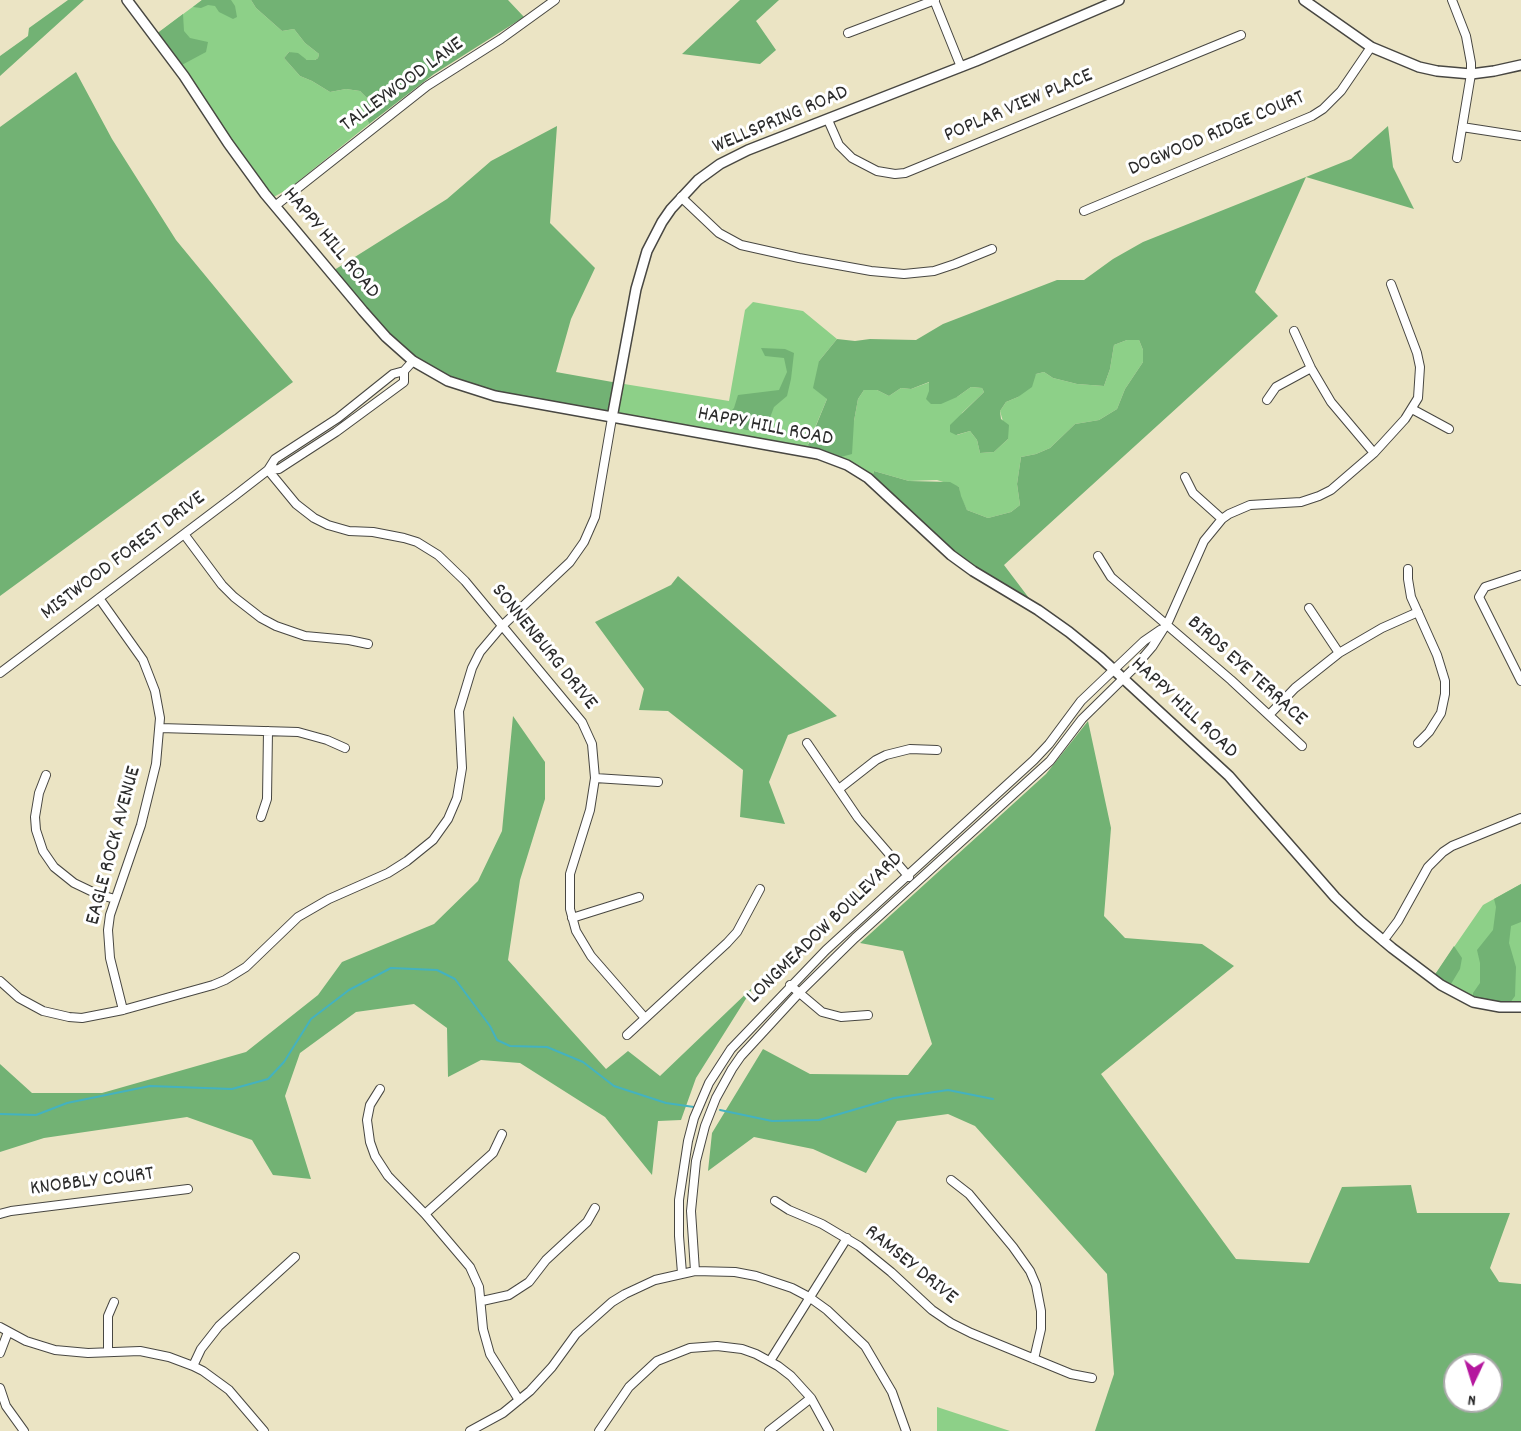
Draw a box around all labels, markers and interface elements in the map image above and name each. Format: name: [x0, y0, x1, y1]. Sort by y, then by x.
street label: TALLEYWOOD LANE: [337, 33, 469, 139]
street label: POPLAR VIEW PLACE: [941, 64, 1097, 150]
street label: WELLSPRING ROAD: [709, 81, 853, 161]
street label: DOGWOOD RIDGE COURT: [1125, 86, 1309, 184]
street label: HAPPY HILL ROAD: [276, 183, 384, 305]
street label: HAPPY HILL ROAD: [695, 403, 835, 453]
street label: MISTWOOD FOREST DRIVE: [37, 487, 211, 627]
street label: SONNENBURG DRIVE: [484, 580, 602, 716]
street label: BIRDS EYE TERRACE: [1181, 611, 1311, 733]
street label: HAPPY HILL ROAD: [1124, 653, 1242, 765]
street label: EAGLE ROCK AVENUE: [82, 764, 148, 928]
street label: LONGMEADOW BOULEVARD: [743, 848, 909, 1010]
street label: KNOBBLY COURT: [29, 1163, 155, 1203]
street label: RAMSEY DRIVE: [858, 1221, 962, 1311]
north arrow: [1443, 1353, 1503, 1413]
text: N: [1467, 1388, 1477, 1411]

